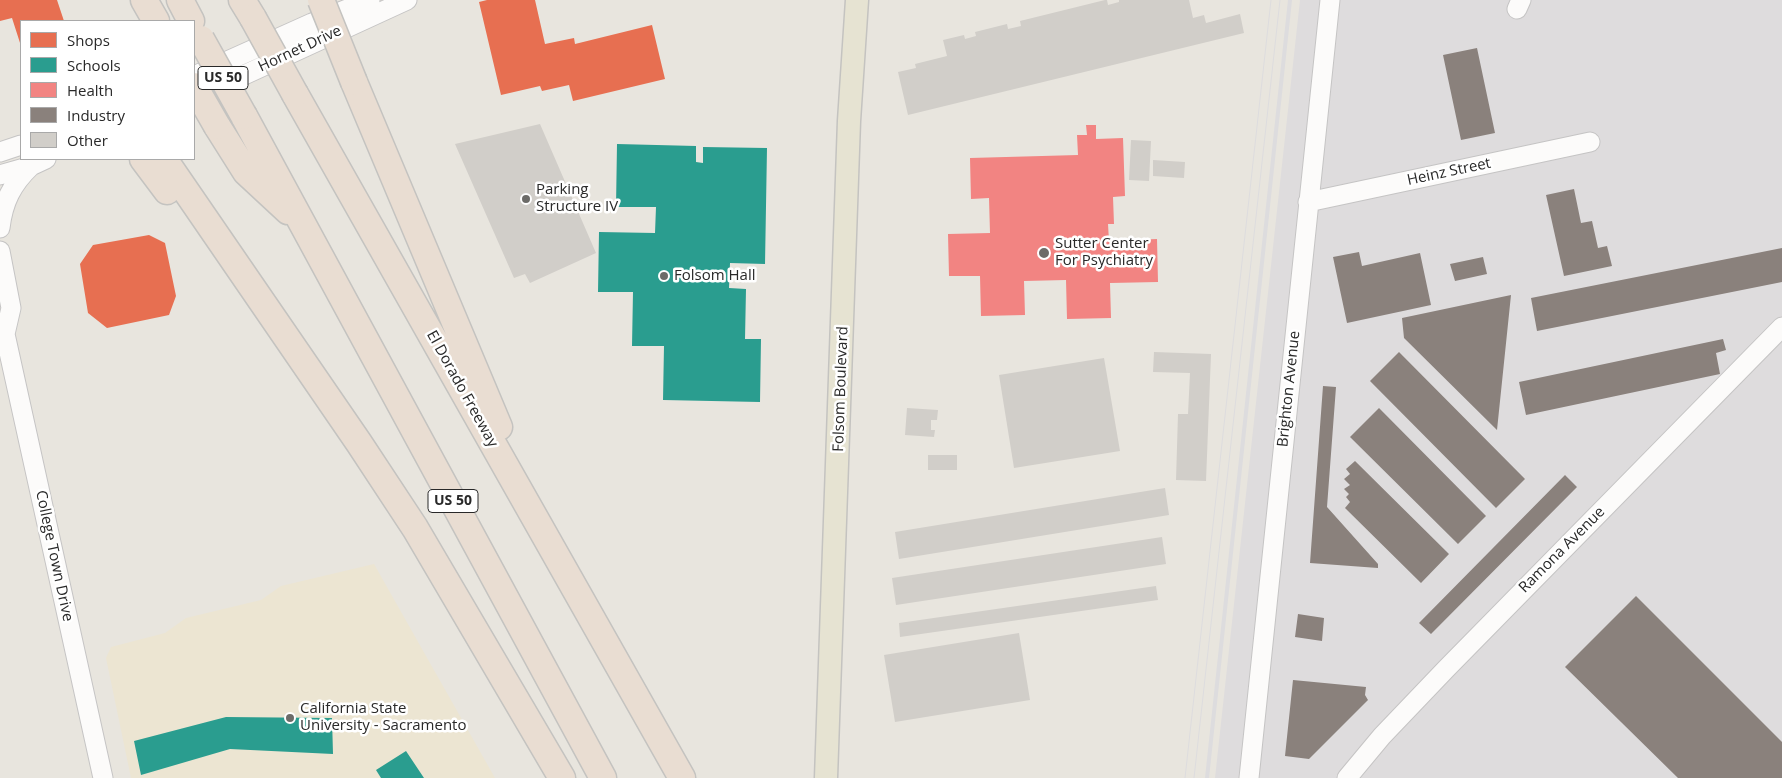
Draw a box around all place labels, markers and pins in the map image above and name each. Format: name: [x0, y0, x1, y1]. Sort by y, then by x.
place label: Parking Structure IV: [536, 181, 618, 216]
marker: Parking Structure IV: [520, 193, 532, 205]
place label: Sutter Center For Psychiatry: [1055, 235, 1153, 270]
marker: Sutter Center For Psychiatry: [1037, 246, 1051, 260]
place label: Folsom Hall: [674, 267, 755, 285]
marker: Folsom Hall: [658, 270, 670, 282]
place label: California State University - Sacramento: [300, 700, 466, 735]
marker: California State University - Sacramento: [284, 712, 296, 724]

